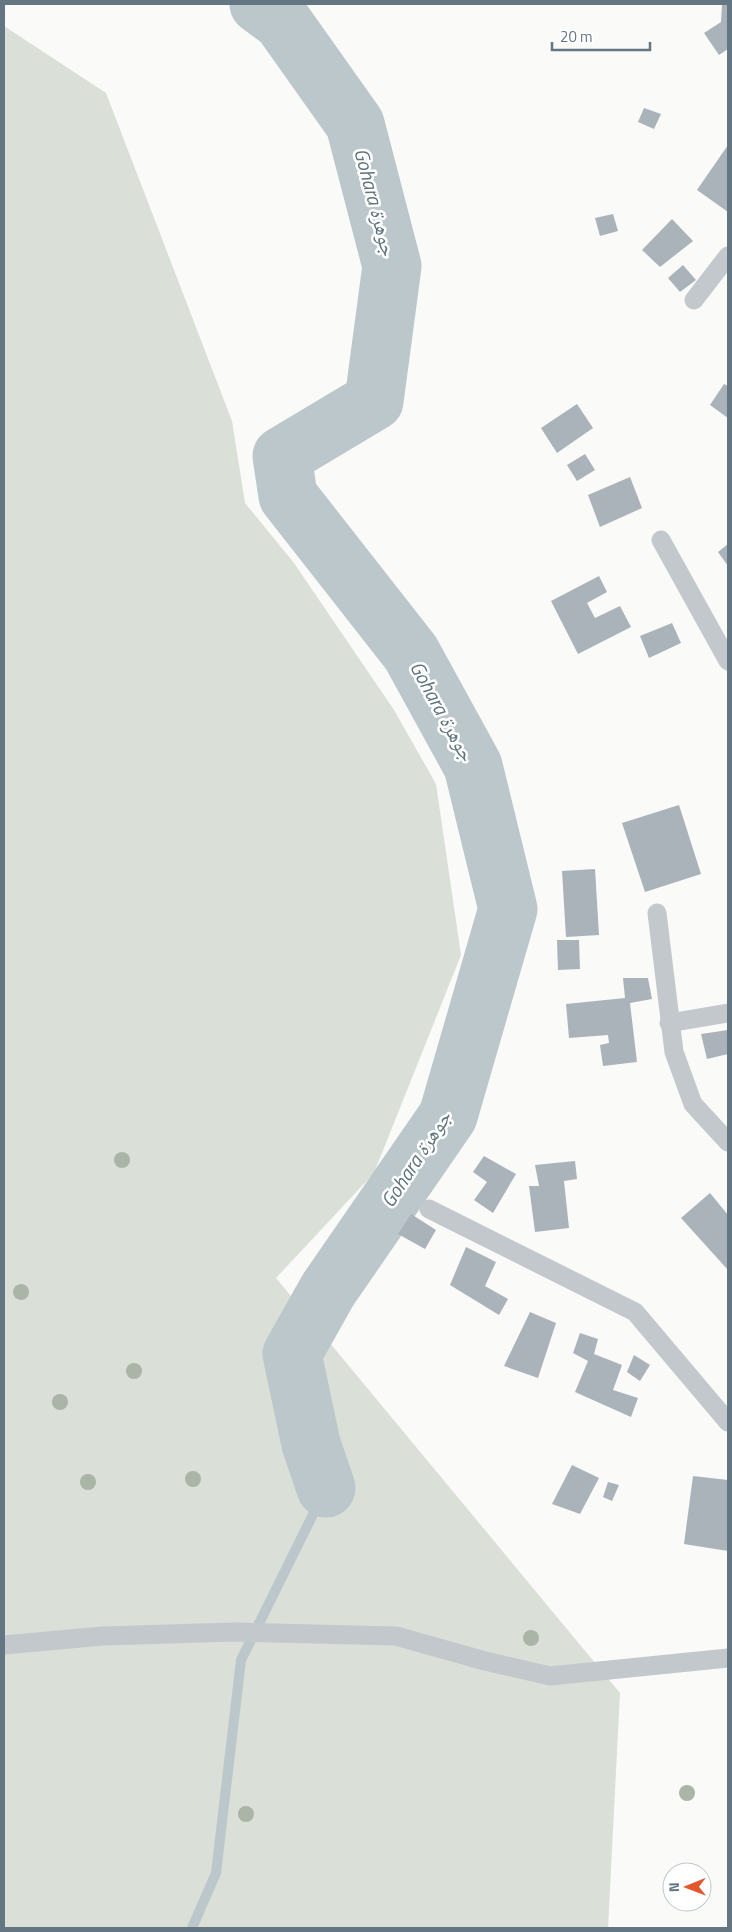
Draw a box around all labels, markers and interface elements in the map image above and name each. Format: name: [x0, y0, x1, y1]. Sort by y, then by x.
scale bar: [552, 20, 650, 52]
text: 20 m: [560, 25, 593, 48]
water label: Gohara جوهرة: [346, 145, 405, 259]
water label: Gohara جوهرة: [402, 655, 483, 767]
water label: Gohara جوهرة: [373, 1104, 459, 1213]
north arrow: [662, 1862, 712, 1912]
text: N: [663, 1882, 684, 1892]

